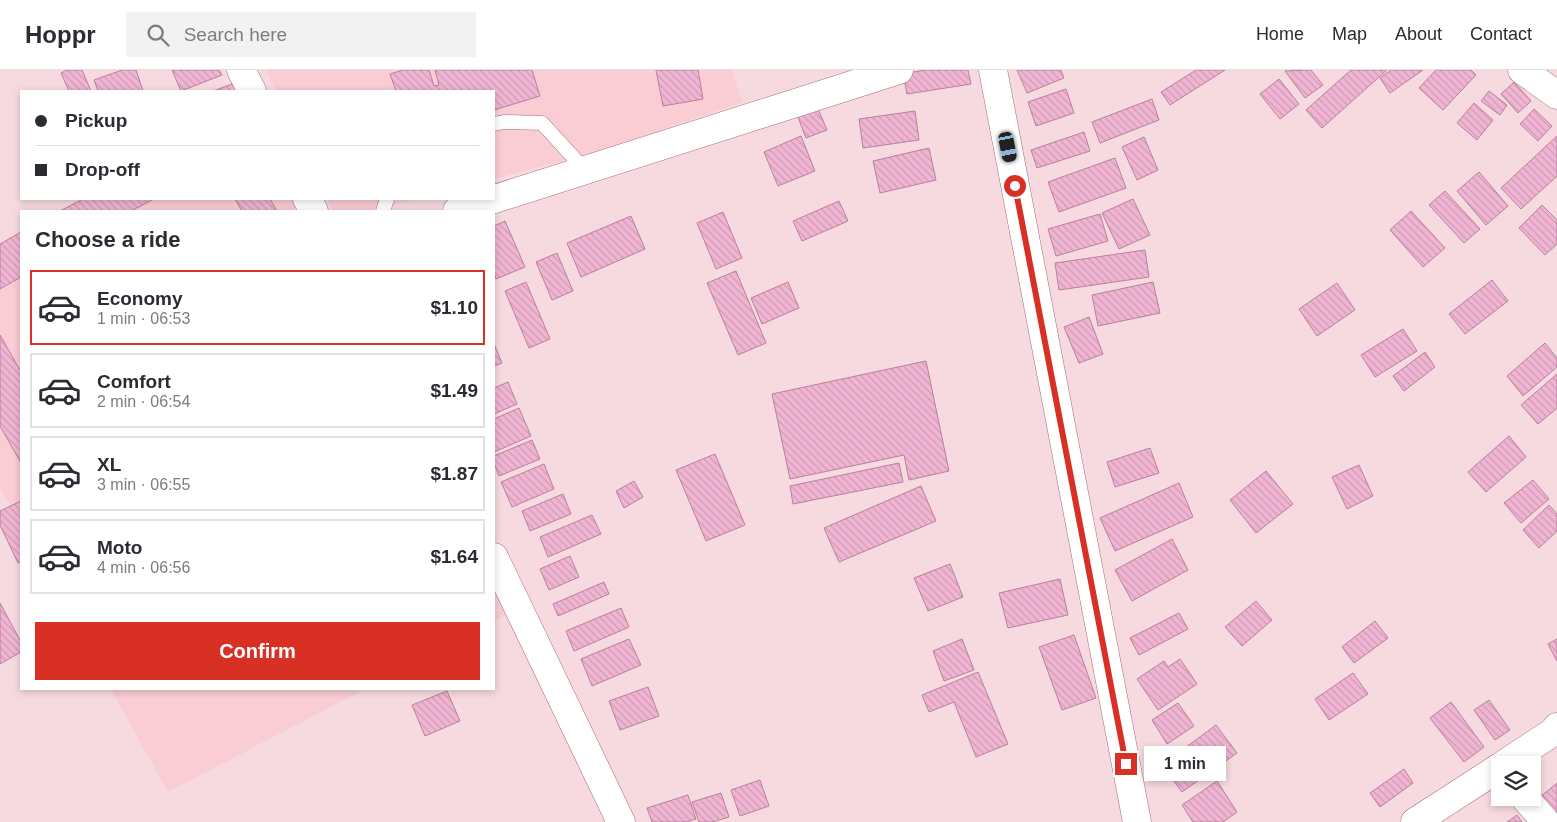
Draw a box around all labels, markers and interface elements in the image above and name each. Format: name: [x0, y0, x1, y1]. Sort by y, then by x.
search box: [126, 12, 476, 57]
text: Hoppr: [25, 21, 96, 48]
icon: search: [144, 21, 172, 49]
text: Search here: [184, 24, 287, 45]
text: Home: [1256, 24, 1304, 44]
text: Map: [1332, 24, 1367, 44]
text: About: [1395, 24, 1442, 44]
text: Contact: [1470, 24, 1532, 44]
text: Pickup: [65, 110, 127, 131]
car: [997, 131, 1018, 163]
text: Drop-off: [65, 159, 140, 180]
route start: [1004, 175, 1026, 197]
text: Choose a ride: [35, 227, 180, 252]
icon: car: [37, 285, 82, 330]
text: Economy: [97, 288, 183, 309]
text: $1.10: [430, 297, 478, 318]
text: 1 min · 06:53: [97, 310, 190, 327]
icon: car: [37, 368, 82, 413]
text: Comfort: [97, 371, 171, 392]
text: $1.49: [430, 380, 478, 401]
text: 2 min · 06:54: [97, 393, 190, 410]
icon: car: [37, 451, 82, 496]
text: XL: [97, 454, 121, 475]
text: $1.87: [430, 463, 478, 484]
text: 3 min · 06:55: [97, 476, 190, 493]
icon: car: [37, 534, 82, 579]
text: Moto: [97, 537, 142, 558]
text: $1.64: [430, 546, 478, 567]
text: 4 min · 06:56: [97, 559, 190, 576]
button: Confirm: [35, 622, 480, 680]
callout: 1 min: [1144, 746, 1226, 782]
route end: [1115, 753, 1137, 775]
text: 1 min: [1164, 755, 1206, 772]
map controls: [1491, 756, 1541, 806]
button: layers: [1491, 756, 1541, 806]

